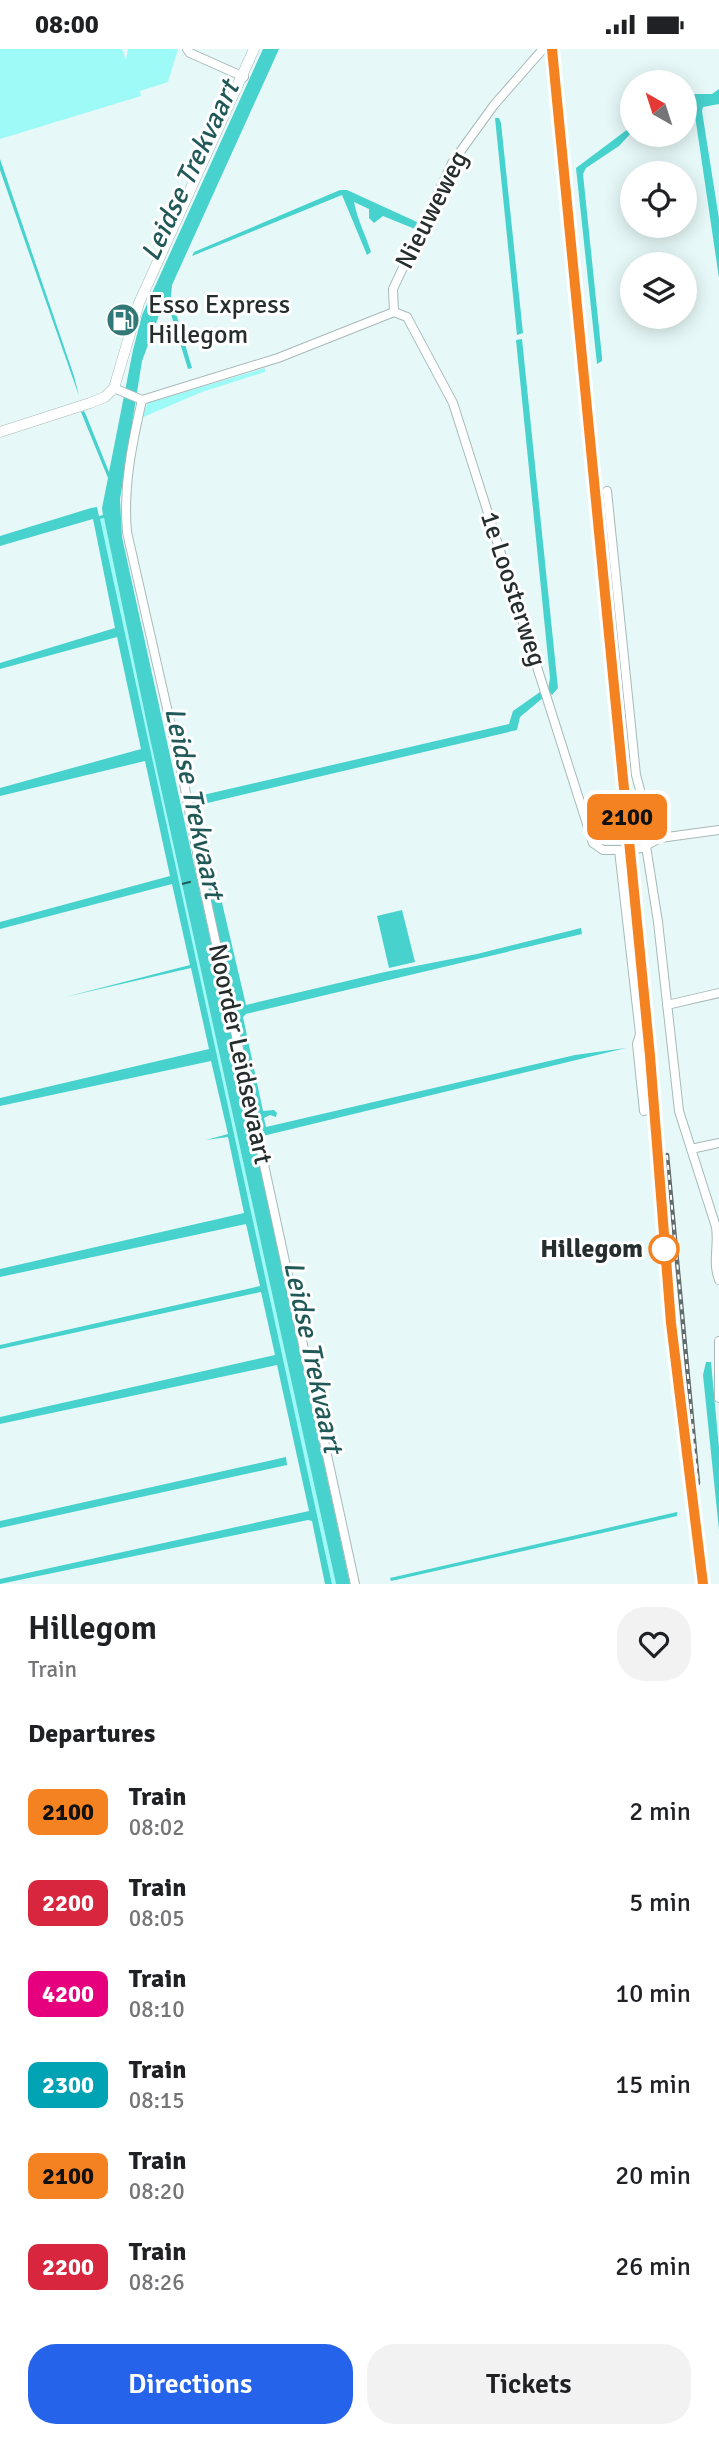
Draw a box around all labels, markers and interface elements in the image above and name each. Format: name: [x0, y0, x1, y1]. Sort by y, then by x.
text: 08:00: [35, 9, 99, 41]
north arrow: [620, 70, 696, 147]
map controls: [620, 70, 697, 329]
water label: Leidse Trekvaart: [133, 73, 248, 266]
street label: Nieuweweg: [389, 146, 475, 274]
button: locate: [620, 161, 697, 238]
button: layers: [620, 252, 697, 329]
place label: Esso Express Hillegom: [148, 289, 290, 351]
fuel station icon: Esso Express Hillegom: [104, 301, 142, 339]
street label: 1e Loosterweg: [473, 507, 553, 671]
water label: Leidse Trekvaart: [157, 704, 232, 905]
line badge: 2100: [578, 794, 676, 840]
text: 2100: [601, 802, 653, 832]
street label: Noorder Leidsevaart: [201, 941, 279, 1167]
place label: Hillegom: [540, 1233, 643, 1265]
marker: Hillegom: [649, 1234, 679, 1264]
water label: Leidse Trekvaart: [276, 1258, 351, 1459]
button: heart: [617, 1607, 691, 1681]
text: Hillegom: [28, 1608, 157, 1649]
text: Train: [28, 1655, 77, 1684]
text: Departures: [28, 1718, 155, 1750]
text: Train: [129, 1781, 186, 1813]
text: 2 min: [629, 1796, 691, 1828]
text: 2100: [42, 1797, 94, 1827]
text: 08:02: [129, 1813, 185, 1842]
text: Train: [129, 1872, 186, 1904]
text: 5 min: [629, 1887, 691, 1919]
text: 2200: [42, 1888, 94, 1918]
text: 08:05: [129, 1904, 185, 1933]
text: Train: [129, 1963, 186, 1995]
text: 10 min: [615, 1978, 691, 2010]
text: 4200: [42, 1979, 94, 2009]
text: 08:10: [129, 1995, 185, 2024]
text: Train: [129, 2054, 186, 2086]
text: 15 min: [615, 2069, 691, 2101]
text: 2300: [42, 2070, 94, 2100]
text: 08:15: [129, 2086, 185, 2115]
text: Train: [129, 2145, 186, 2177]
text: 20 min: [615, 2160, 691, 2192]
text: 2100: [42, 2161, 94, 2191]
text: 08:20: [129, 2177, 185, 2206]
text: Train: [129, 2236, 186, 2268]
text: 26 min: [615, 2251, 691, 2283]
text: 2200: [42, 2252, 94, 2282]
text: 08:26: [129, 2268, 185, 2297]
button: Directions: [28, 2344, 353, 2424]
button: Tickets: [367, 2344, 691, 2424]

